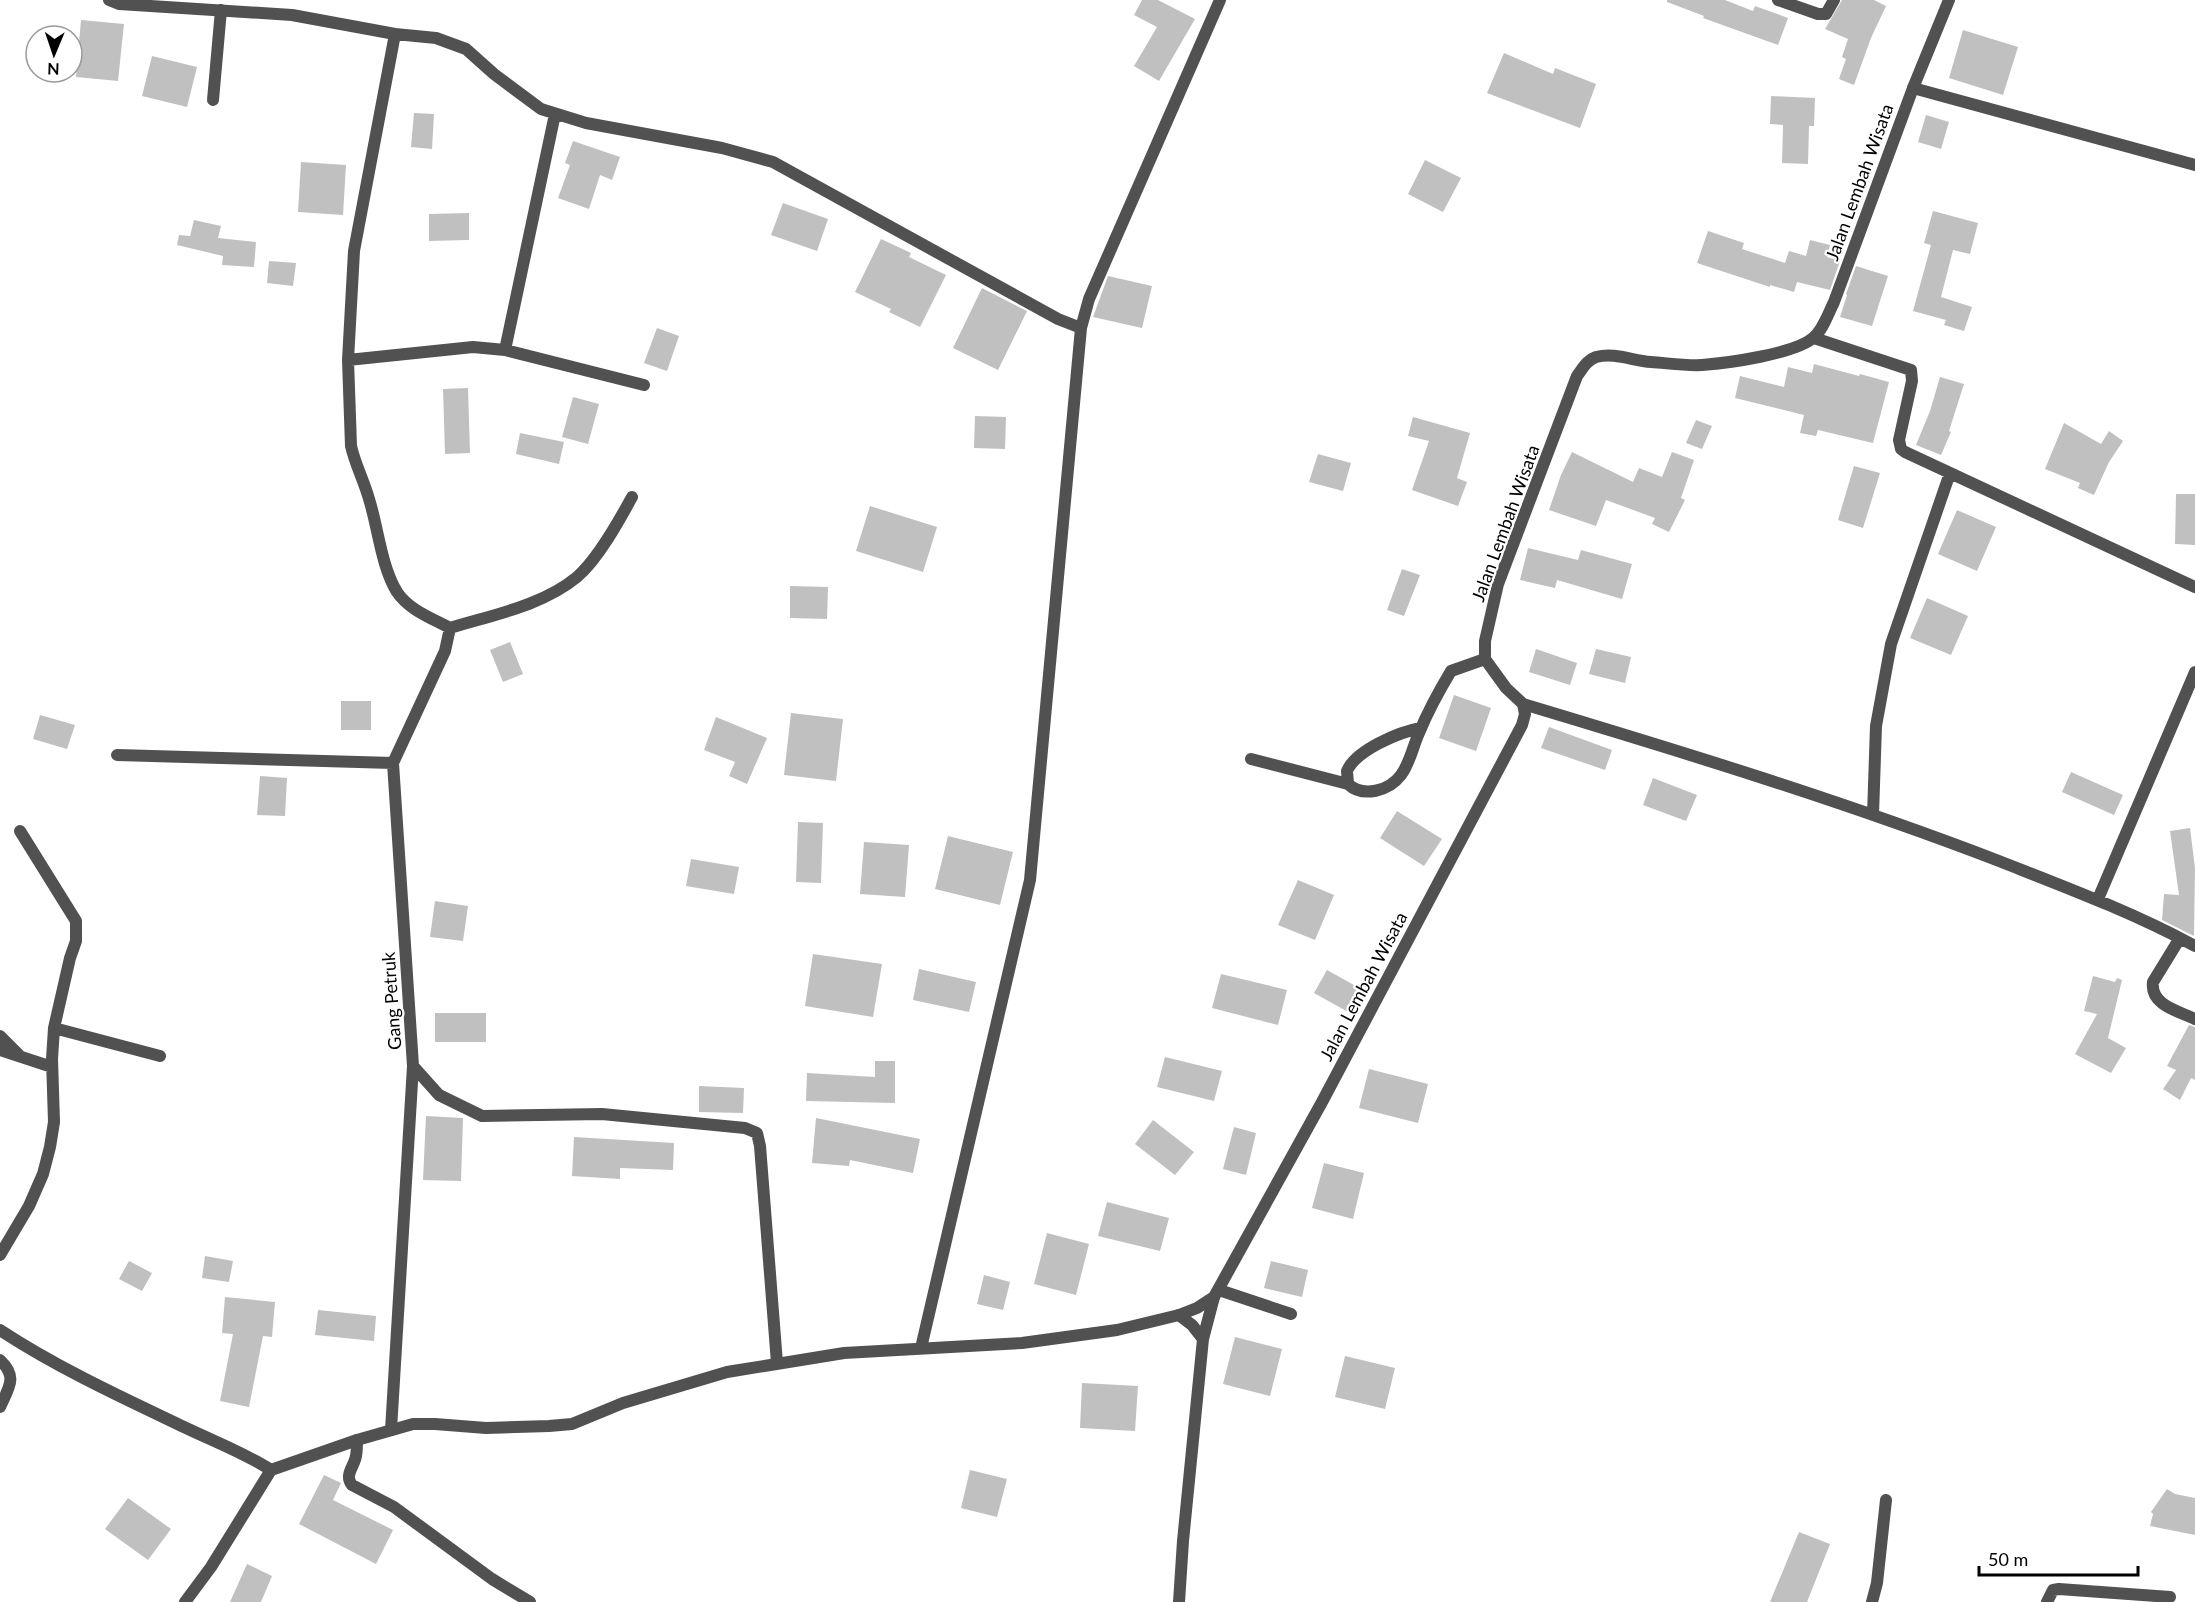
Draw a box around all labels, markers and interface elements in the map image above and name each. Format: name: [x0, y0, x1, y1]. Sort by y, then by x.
north arrow: [24, 24, 84, 84]
text: N: [47, 60, 60, 79]
street label: Jalan Lembah Wisata: [1820, 101, 1898, 263]
street label: Jalan Lembah Wisata: [1466, 442, 1544, 604]
street label: Jalan Lembah Wisata: [1314, 908, 1412, 1064]
street label: Gang Petruk: [377, 950, 405, 1051]
scale bar: [1979, 1539, 2138, 1577]
text: 50 m: [1988, 1548, 2028, 1570]

